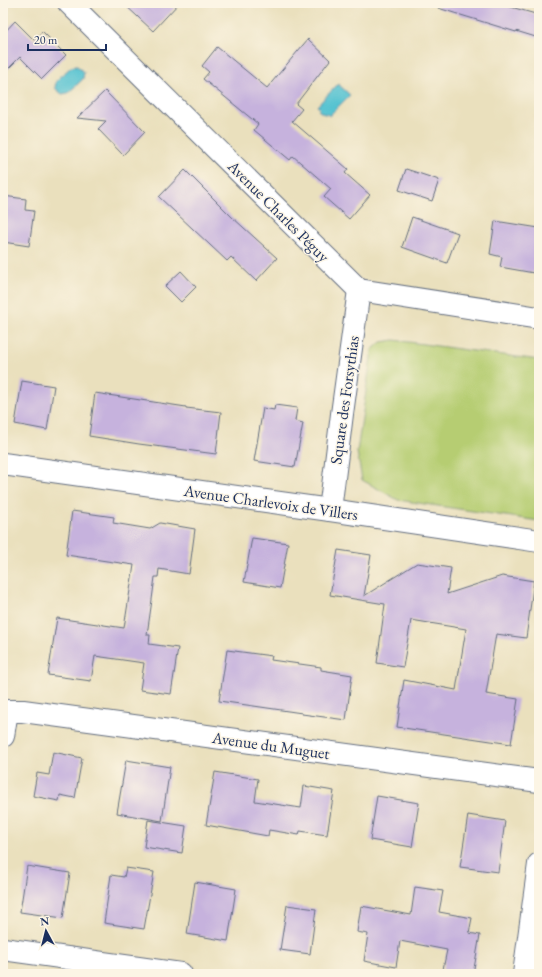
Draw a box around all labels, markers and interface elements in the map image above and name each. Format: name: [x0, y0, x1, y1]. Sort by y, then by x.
scale bar: [28, 26, 106, 52]
text: 20 m: [34, 32, 58, 48]
street label: Avenue Charles Péguy: [223, 155, 335, 267]
street label: Square des Forsythias: [325, 334, 364, 466]
street label: Avenue Charlevoix de Villers: [182, 480, 359, 525]
street label: Avenue du Muguet: [210, 727, 331, 764]
north arrow: [26, 911, 66, 951]
text: N: [40, 914, 50, 929]

